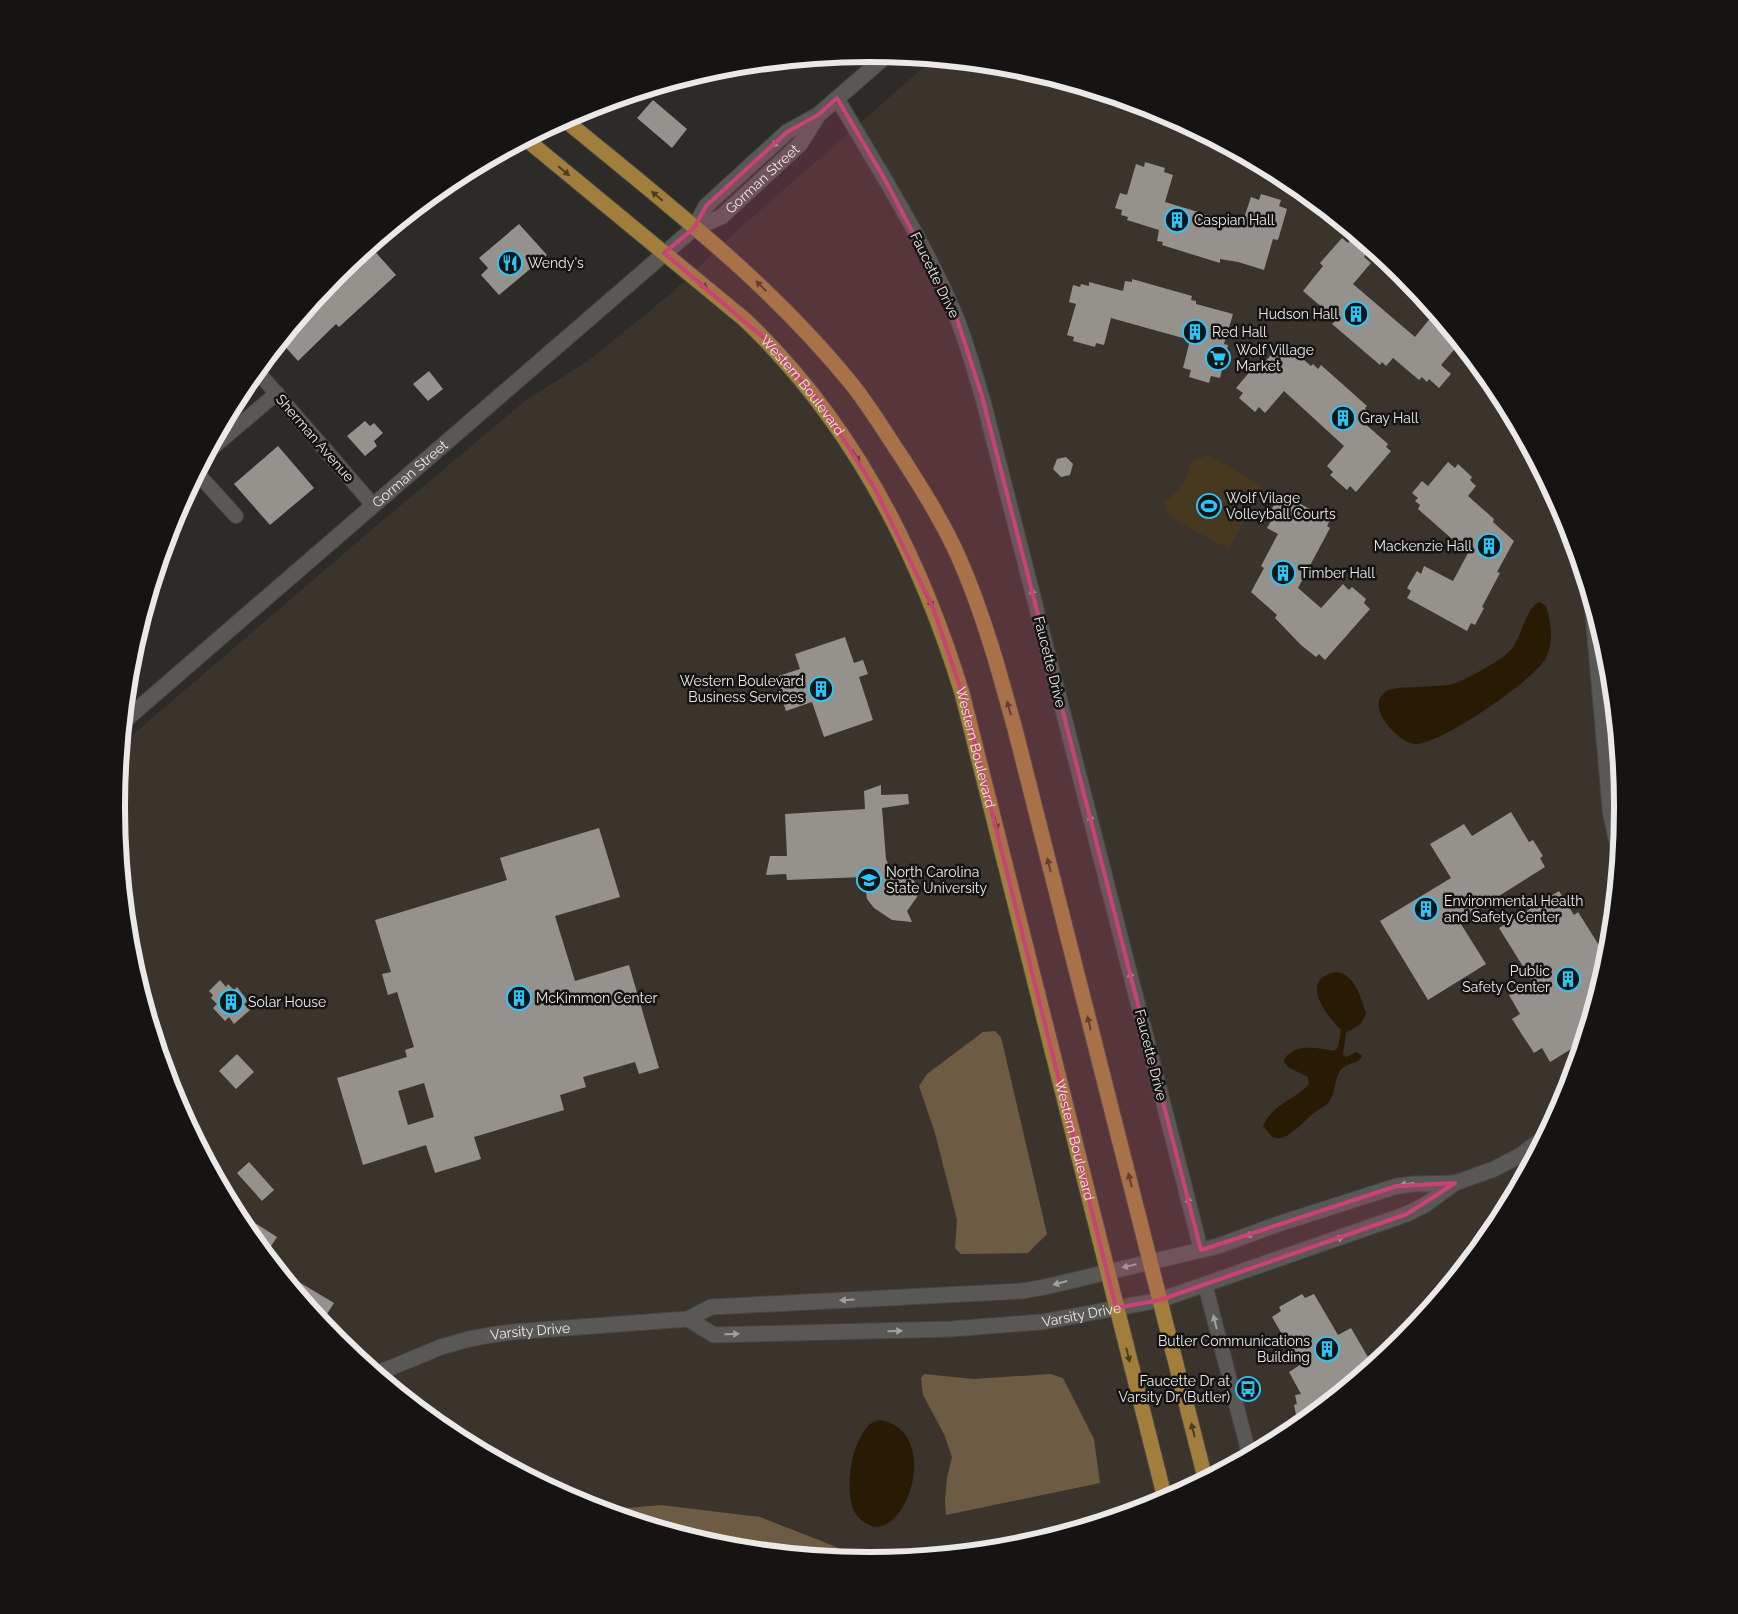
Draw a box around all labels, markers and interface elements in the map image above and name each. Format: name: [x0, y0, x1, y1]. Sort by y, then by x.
one-way arrow: [771, 136, 783, 148]
street label: Gorman Street: [722, 141, 803, 217]
one-way arrow: [558, 166, 571, 177]
one-way arrow: [651, 191, 664, 202]
building icon: Caspian Hall: [1164, 207, 1190, 233]
place label: Caspian Hall: [1194, 212, 1275, 228]
street label: Faucette Drive: [907, 229, 963, 321]
restaurant icon: Wendy's: [497, 250, 523, 276]
place label: Wendy's: [528, 255, 584, 271]
one-way arrow: [695, 279, 708, 290]
one-way arrow: [755, 280, 767, 292]
building icon: Hudson Hall: [1343, 301, 1369, 327]
place label: Hudson Hall: [1258, 306, 1338, 322]
building icon: Red Hall: [1182, 319, 1208, 345]
place label: Red Hall: [1212, 324, 1267, 340]
street label: Western Boulevard: [757, 332, 848, 438]
place label: Wolf Village Market: [1236, 342, 1314, 374]
supermarket icon: Wolf Village Market: [1205, 345, 1231, 371]
street label: Sherman Avenue: [273, 391, 357, 485]
building icon: Gray Hall: [1330, 405, 1356, 431]
place label: Gray Hall: [1360, 410, 1419, 426]
street label: Gorman Street: [369, 437, 451, 511]
one-way arrow: [851, 450, 860, 463]
place label: Wolf Vilage Volleyball Courts: [1226, 490, 1336, 522]
sports icon: Wolf Vilage Volleyball Courts: [1196, 493, 1222, 519]
building icon: Mackenzie Hall: [1476, 533, 1502, 559]
place label: Mackenzie Hall: [1374, 538, 1472, 554]
building icon: Timber Hall: [1270, 560, 1296, 586]
place label: Timber Hall: [1300, 565, 1375, 581]
one-way arrow: [1029, 588, 1037, 603]
one-way arrow: [926, 594, 934, 608]
street label: Faucette Drive: [1031, 615, 1069, 709]
place label: Western Boulevard Business Services: [680, 673, 804, 705]
building icon: Western Boulevard Business Services: [808, 676, 834, 702]
street label: Western Boulevard: [953, 685, 999, 810]
one-way arrow: [1004, 700, 1012, 715]
one-way arrow: [1086, 813, 1094, 828]
one-way arrow: [992, 816, 1000, 831]
one-way arrow: [1045, 858, 1053, 873]
place label: North Carolina State University: [886, 864, 988, 896]
school or university icon: North Carolina State University: [856, 867, 882, 893]
place label: Environmental Health and Safety Center: [1444, 893, 1583, 925]
building icon: Environmental Health and Safety Center: [1413, 896, 1439, 922]
place label: Public Safety Center: [1462, 963, 1550, 995]
building icon: Public Safety Center: [1555, 966, 1581, 992]
one-way arrow: [1127, 971, 1135, 986]
building icon: McKimmon Center: [506, 985, 532, 1011]
building icon: Solar House: [218, 989, 244, 1015]
place label: McKimmon Center: [536, 990, 657, 1006]
place label: Solar House: [248, 994, 326, 1010]
street label: Faucette Drive: [1132, 1008, 1170, 1102]
one-way arrow: [1085, 1015, 1093, 1030]
street label: Western Boulevard: [1052, 1078, 1098, 1202]
one-way arrow: [1125, 1173, 1133, 1188]
one-way arrow: [1398, 1180, 1414, 1188]
one-way arrow: [1185, 1196, 1193, 1211]
one-way arrow: [1244, 1230, 1259, 1238]
one-way arrow: [1329, 1235, 1344, 1242]
one-way arrow: [1122, 1262, 1137, 1270]
one-way arrow: [1053, 1279, 1068, 1287]
one-way arrow: [838, 1297, 854, 1305]
street label: Varsity Drive: [1041, 1299, 1122, 1330]
one-way arrow: [1211, 1314, 1219, 1329]
street label: Varsity Drive: [489, 1320, 571, 1343]
one-way arrow: [887, 1326, 903, 1334]
one-way arrow: [725, 1330, 741, 1338]
place label: Butler Communications Building: [1158, 1333, 1310, 1365]
building icon: Butler Communications Building: [1314, 1336, 1340, 1362]
one-way arrow: [1124, 1348, 1132, 1363]
place label: Faucette Dr at Varsity Dr (Butler): [1119, 1373, 1230, 1405]
bus stop icon: Faucette Dr at Varsity Dr (Butler): [1235, 1376, 1261, 1402]
one-way arrow: [1188, 1423, 1196, 1438]

